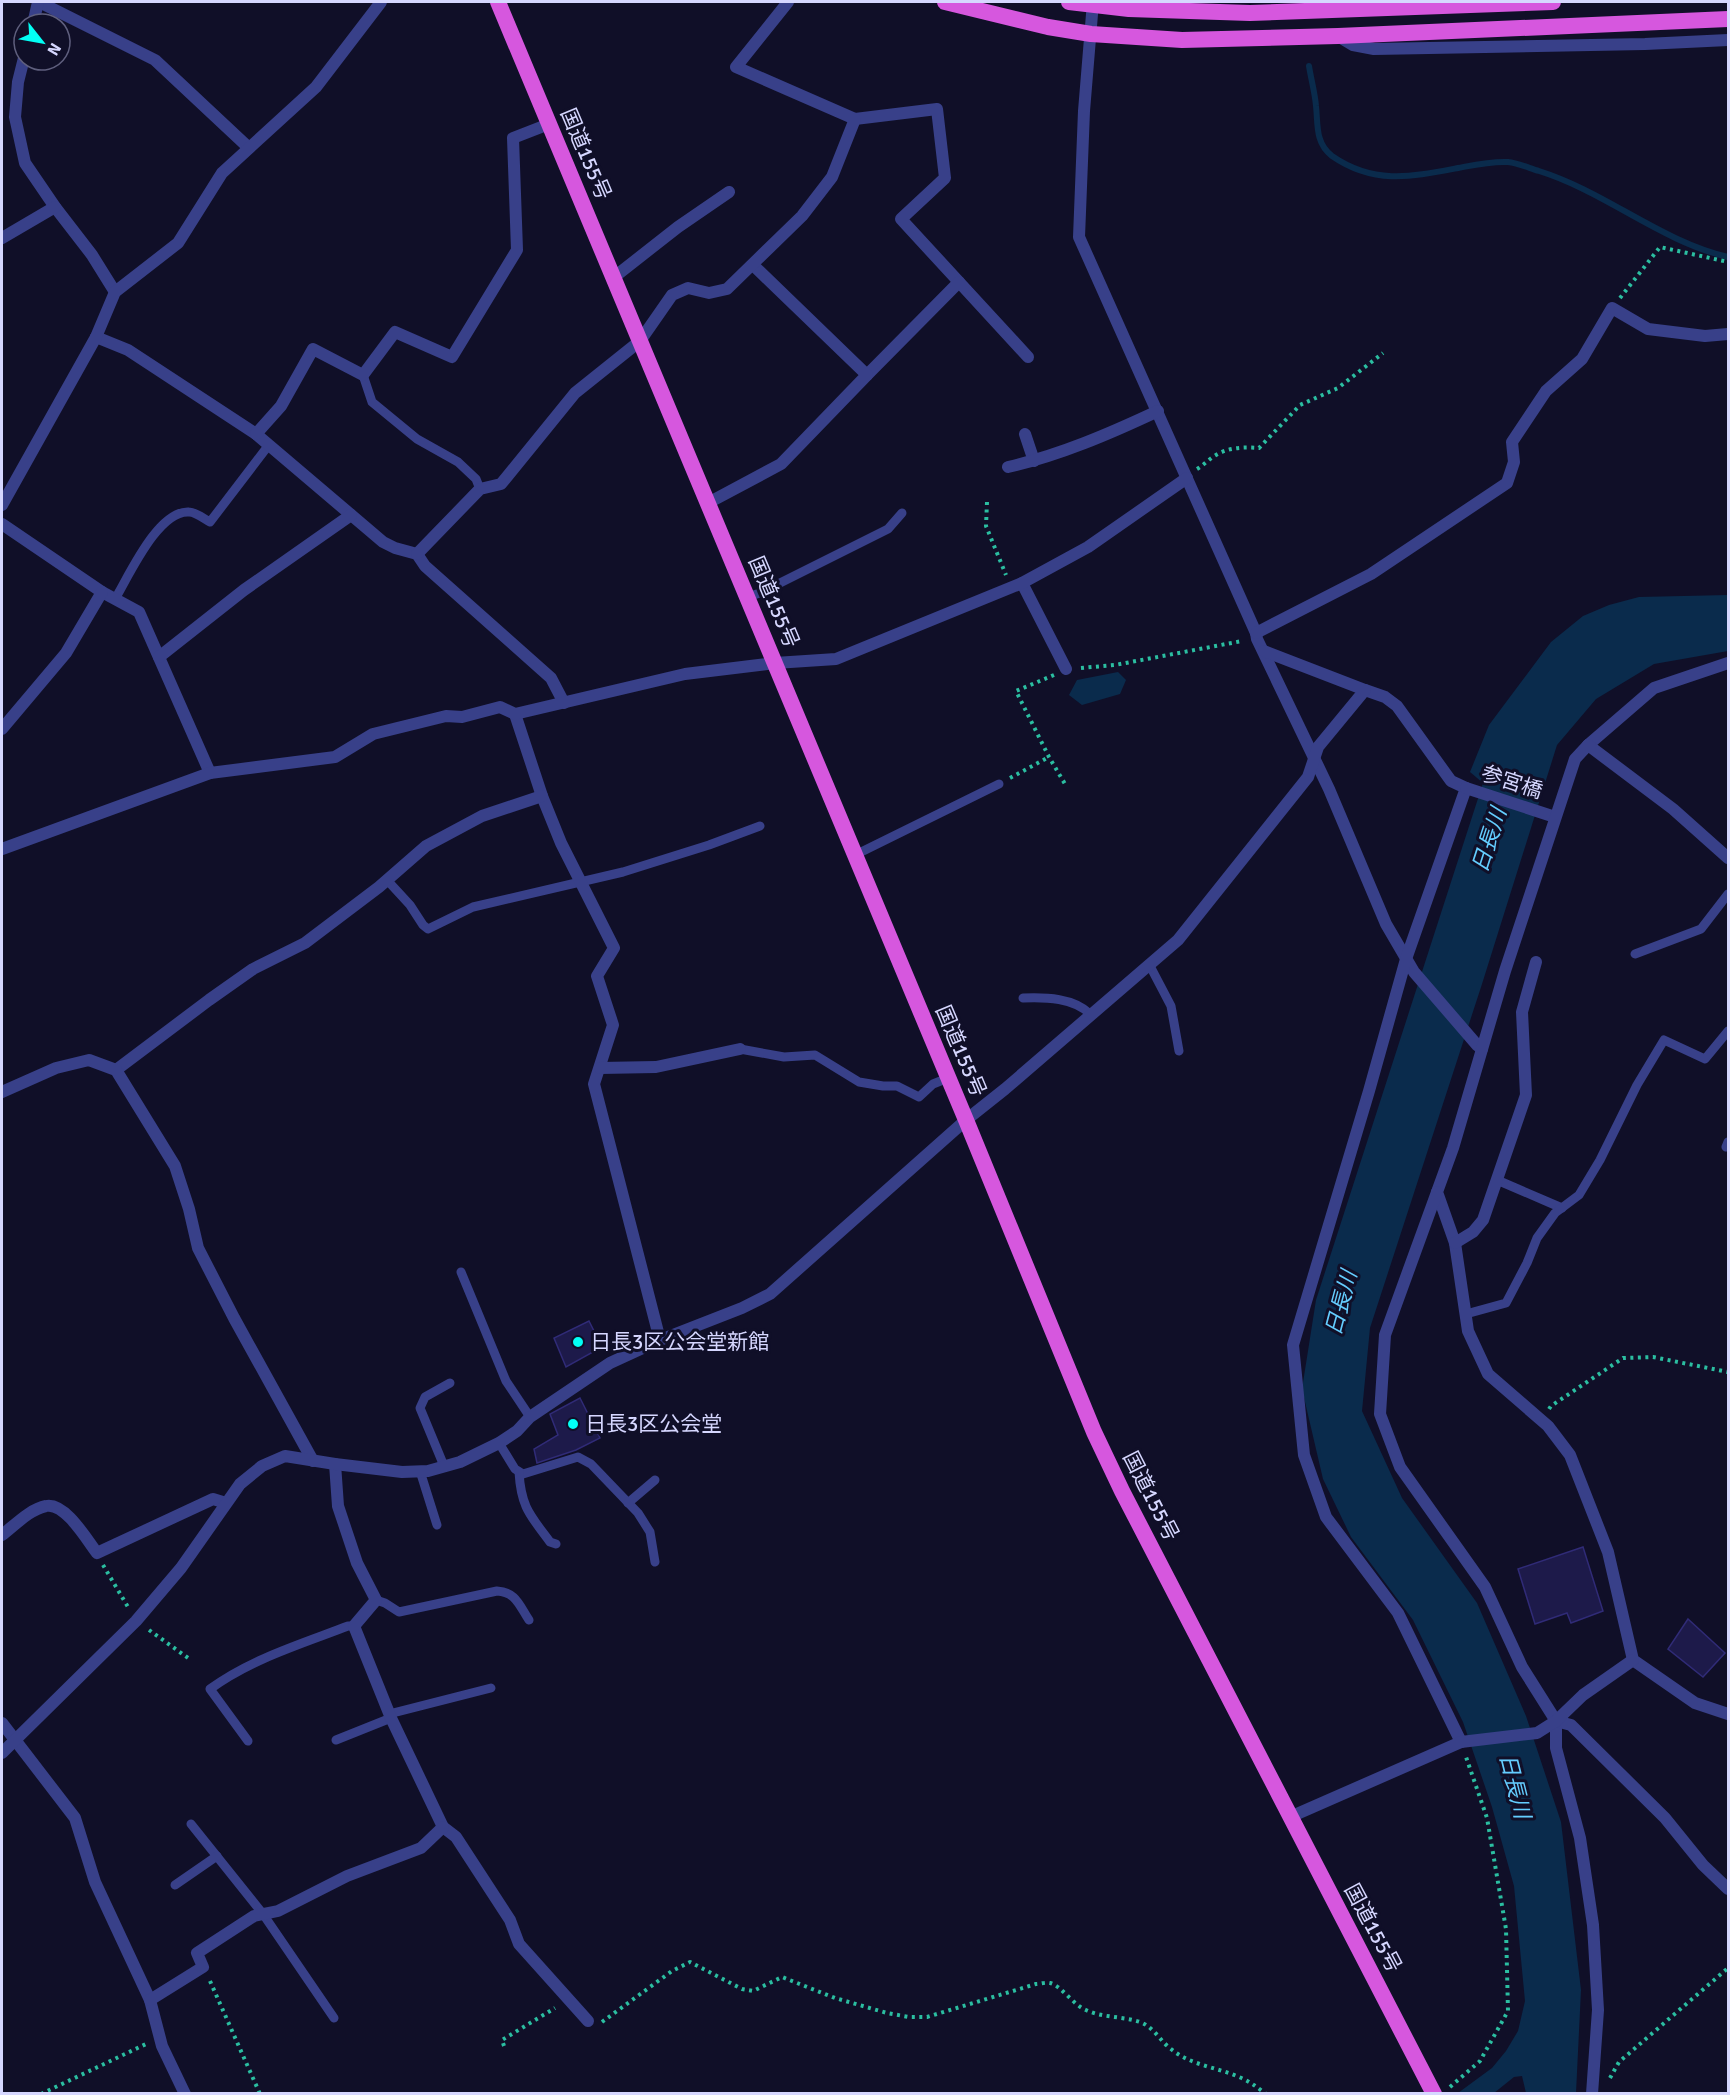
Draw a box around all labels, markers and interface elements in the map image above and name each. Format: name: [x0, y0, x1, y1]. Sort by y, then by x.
north arrow: [12, 12, 72, 72]
text: N: [43, 39, 65, 59]
street label: 国道155号: [555, 104, 617, 204]
street label: 国道155号: [743, 552, 805, 652]
street label: 参宮橋: [1478, 760, 1546, 804]
water label: 日長川: [1466, 803, 1513, 876]
street label: 国道155号: [930, 1001, 992, 1101]
water label: 日長川: [1319, 1266, 1363, 1338]
place label: 日長3区公会堂新館: [590, 1329, 769, 1355]
marker: 日長3区公会堂新館: [571, 1335, 585, 1349]
place label: 日長3区公会堂: [585, 1411, 722, 1437]
marker: 日長3区公会堂: [566, 1417, 580, 1431]
street label: 国道155号: [1117, 1447, 1185, 1545]
water label: 日長川: [1494, 1751, 1537, 1823]
street label: 国道155号: [1339, 1879, 1407, 1977]

